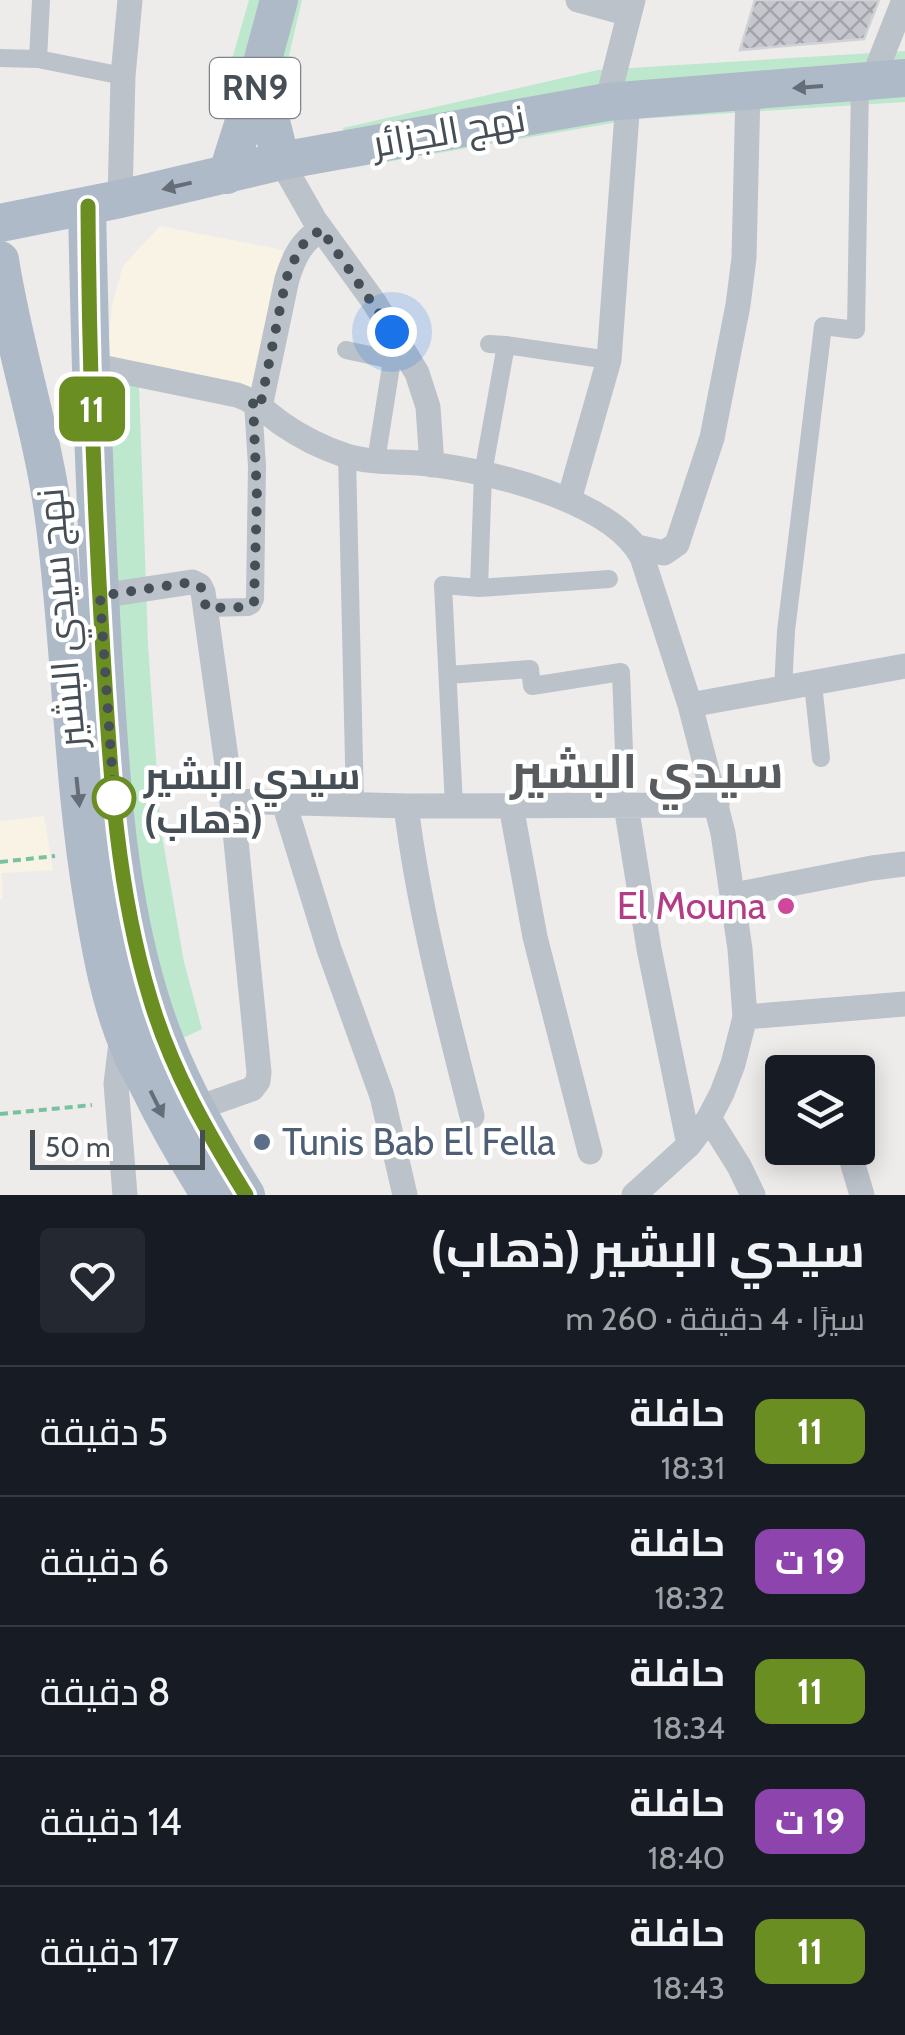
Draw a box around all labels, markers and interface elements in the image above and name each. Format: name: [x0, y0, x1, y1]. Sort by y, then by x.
road number: RN9: [210, 58, 300, 118]
one-way arrow: [791, 79, 823, 95]
street label: نهج الجزائر: [367, 94, 529, 169]
one-way arrow: [161, 179, 192, 194]
your location: [367, 307, 417, 357]
line badge: 11: [47, 376, 137, 442]
text: 11: [79, 388, 105, 431]
street label: نهج سيدي البشير: [26, 486, 101, 752]
district label: سيدي البشير: [508, 742, 784, 810]
place label: سيدي البشير (ذهاب): [143, 752, 360, 843]
one-way arrow: [70, 776, 86, 808]
marker: سيدي البشير (ذهاب): [93, 777, 135, 819]
place label: El Mouna: [617, 882, 766, 929]
marker: El Mouna: [775, 895, 797, 917]
map controls: [765, 1055, 875, 1165]
button: layers: [765, 1055, 875, 1165]
one-way arrow: [148, 1090, 165, 1119]
place label: Tunis Bab El Fella: [282, 1118, 555, 1165]
scale bar: [30, 1125, 205, 1170]
text: 50 m: [45, 1130, 111, 1164]
marker: Tunis Bab El Fella: [251, 1131, 273, 1153]
text: سيدي البشير (ذهاب): [431, 1221, 865, 1279]
button: heart: [40, 1228, 145, 1333]
text: سيرًا · 4 دقيقة · 260 m: [565, 1299, 865, 1338]
text: حافلة: [629, 1389, 725, 1436]
text: 5 دقيقة: [40, 1408, 168, 1455]
text: 11: [797, 1410, 823, 1453]
text: 18:31: [661, 1448, 725, 1487]
text: حافلة: [629, 1519, 725, 1566]
text: 6 دقيقة: [40, 1538, 169, 1585]
text: 19 ت: [775, 1540, 845, 1583]
text: 18:32: [654, 1578, 725, 1617]
text: حافلة: [629, 1649, 725, 1696]
text: 8 دقيقة: [40, 1668, 170, 1715]
text: 11: [797, 1670, 823, 1713]
text: 18:34: [653, 1708, 725, 1747]
text: حافلة: [629, 1779, 725, 1826]
text: 14 دقيقة: [40, 1798, 182, 1845]
text: 19 ت: [775, 1800, 845, 1843]
text: 18:40: [648, 1838, 725, 1877]
text: حافلة: [629, 1909, 725, 1956]
text: 17 دقيقة: [40, 1928, 179, 1975]
text: 11: [797, 1930, 823, 1973]
text: 18:43: [653, 1968, 725, 2007]

